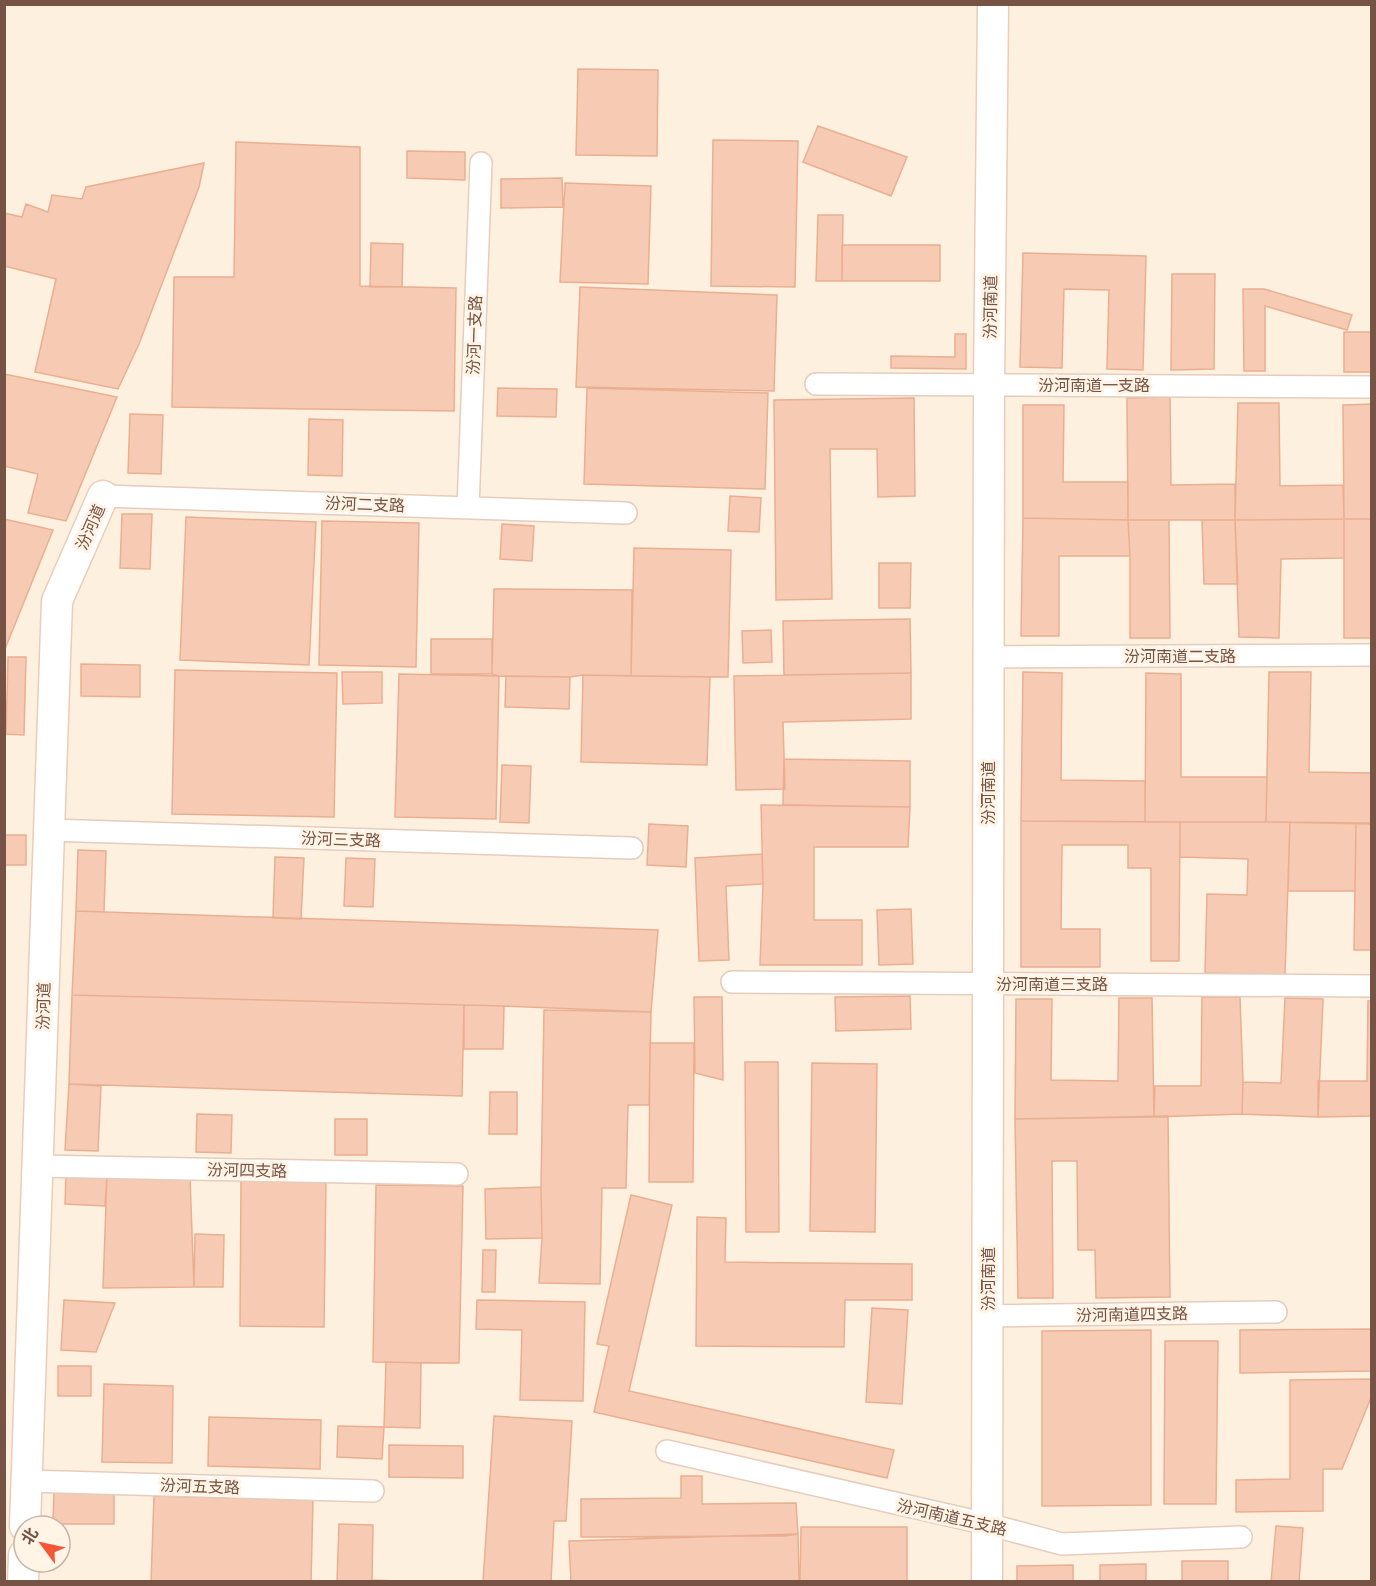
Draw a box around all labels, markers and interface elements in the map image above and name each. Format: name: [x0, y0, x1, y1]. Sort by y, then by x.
street label: 汾河南道: [979, 275, 1002, 339]
street label: 汾河一支路: [463, 295, 486, 375]
street label: 汾河南道一支路: [1038, 375, 1150, 396]
street label: 汾河二支路: [325, 493, 405, 516]
street label: 汾河道: [71, 501, 110, 553]
street label: 汾河南道二支路: [1124, 646, 1236, 667]
street label: 汾河南道: [978, 761, 999, 825]
street label: 汾河三支路: [301, 828, 381, 851]
street label: 汾河南道三支路: [996, 974, 1108, 995]
street label: 汾河道: [32, 982, 55, 1030]
street label: 汾河四支路: [207, 1159, 287, 1182]
street label: 汾河南道: [978, 1247, 999, 1311]
street label: 汾河南道四支路: [1076, 1303, 1188, 1326]
street label: 汾河五支路: [160, 1475, 240, 1498]
street label: 汾河南道五支路: [895, 1495, 1009, 1540]
north arrow: [12, 1514, 72, 1574]
text: 北: [17, 1524, 43, 1549]

